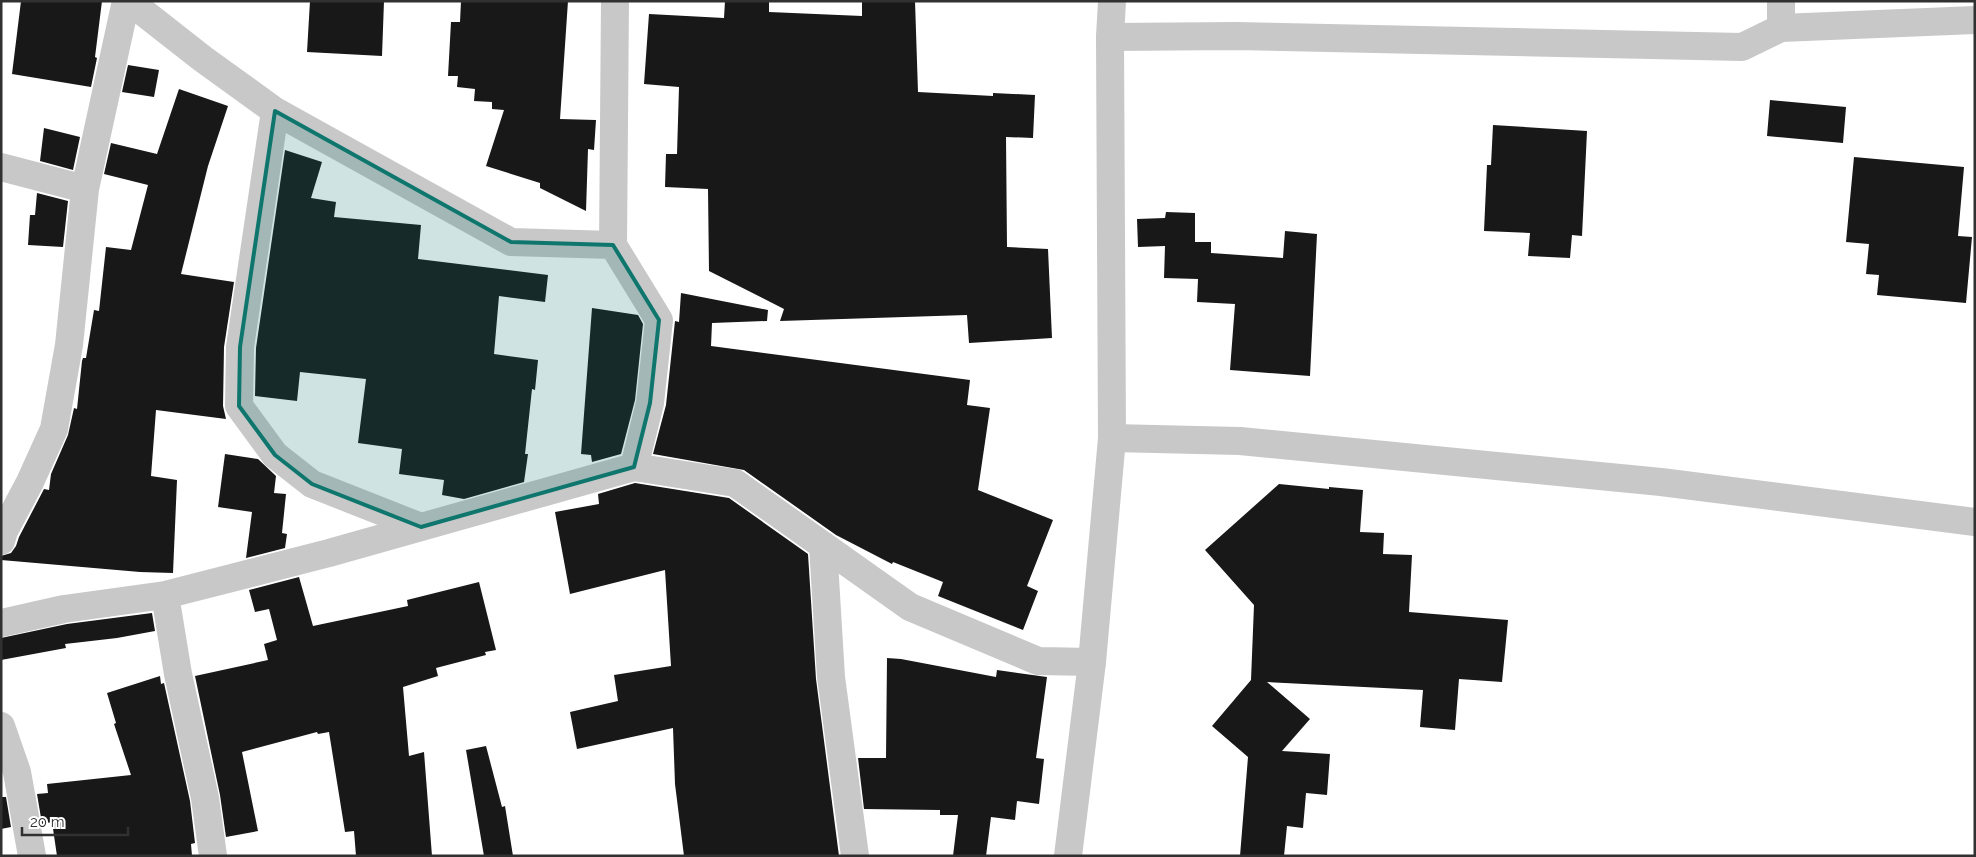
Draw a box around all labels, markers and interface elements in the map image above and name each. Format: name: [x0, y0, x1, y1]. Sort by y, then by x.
scale bar: [22, 804, 129, 836]
text: 20 m: [30, 813, 65, 831]

